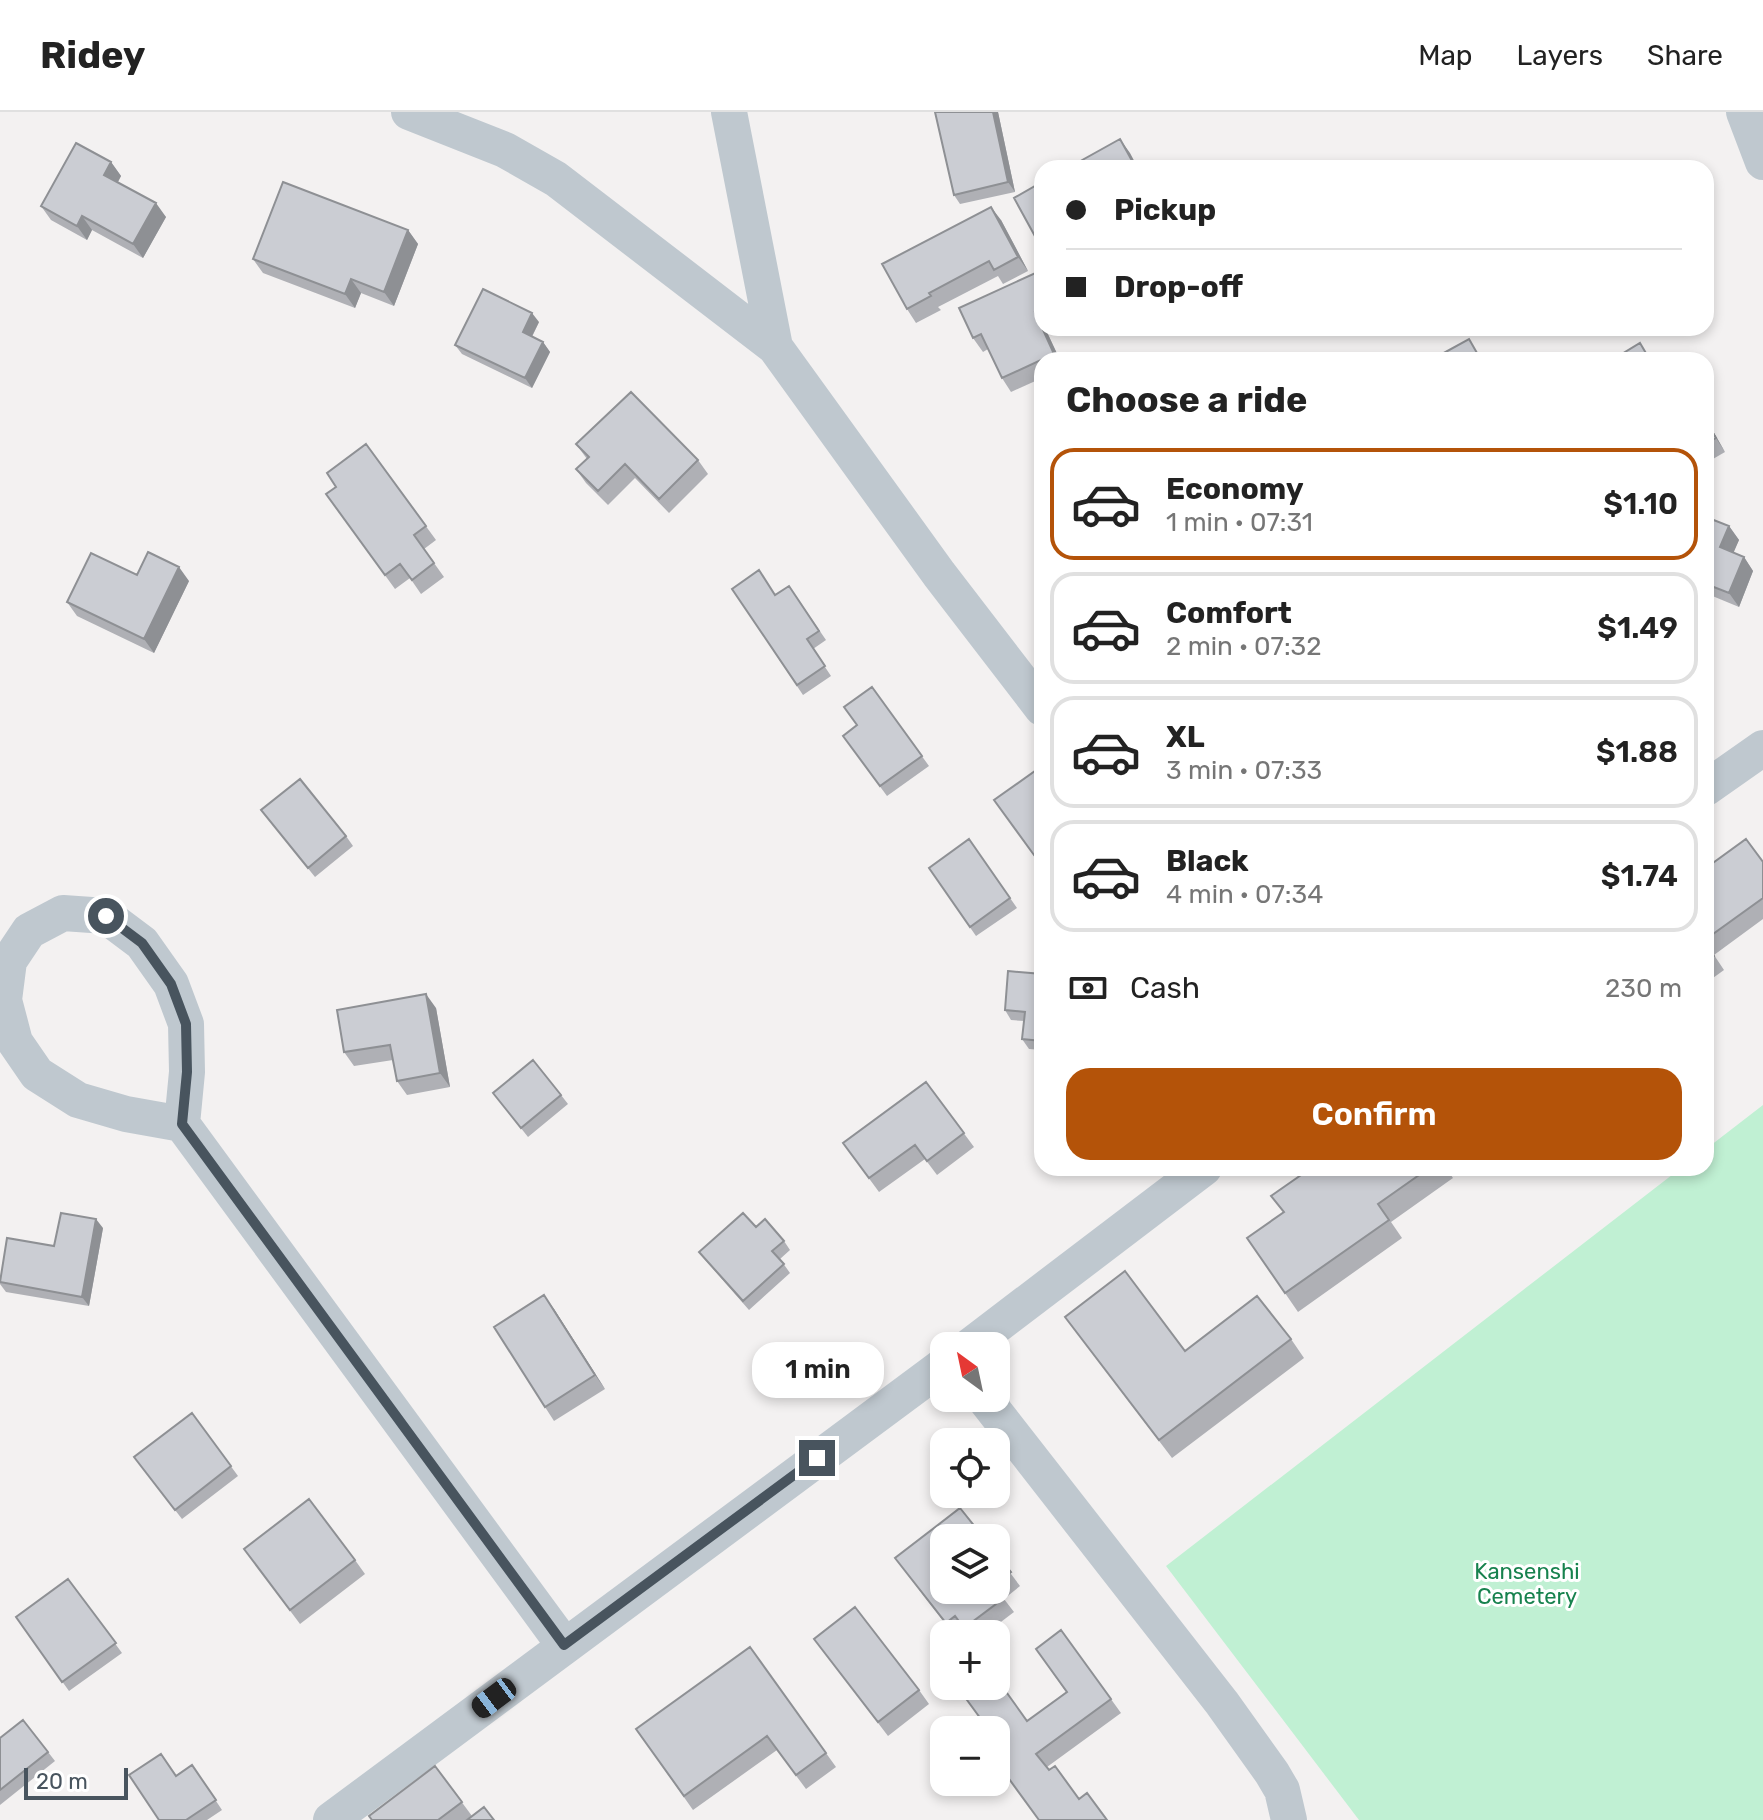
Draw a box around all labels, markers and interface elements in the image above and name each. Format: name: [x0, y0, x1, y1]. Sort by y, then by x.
text: Ridey: [40, 32, 146, 78]
text: Map: [1418, 39, 1473, 72]
text: Layers: [1517, 39, 1603, 72]
text: Share: [1647, 39, 1723, 72]
text: Pickup: [1114, 192, 1216, 228]
text: Drop-off: [1114, 269, 1243, 305]
text: Choose a ride: [1066, 378, 1307, 421]
icon: car: [1070, 468, 1142, 540]
text: Economy: [1166, 471, 1304, 507]
text: $1.10: [1603, 486, 1678, 522]
text: 1 min · 07:31: [1166, 507, 1313, 538]
icon: car: [1070, 592, 1142, 664]
text: Comfort: [1166, 595, 1292, 631]
text: $1.49: [1597, 610, 1678, 646]
text: 2 min · 07:32: [1166, 631, 1322, 662]
icon: car: [1070, 716, 1142, 788]
text: XL: [1166, 719, 1205, 755]
text: $1.88: [1596, 734, 1678, 770]
text: 3 min · 07:33: [1166, 755, 1322, 786]
icon: car: [1070, 840, 1142, 912]
text: Black: [1166, 843, 1249, 879]
text: $1.74: [1601, 858, 1678, 894]
text: 4 min · 07:34: [1166, 879, 1323, 910]
route start: [88, 898, 124, 934]
icon: cash: [1066, 966, 1110, 1010]
text: Cash: [1130, 970, 1200, 1006]
text: 230 m: [1605, 973, 1682, 1004]
button: Confirm: [1066, 1068, 1682, 1160]
north arrow: [930, 1332, 1010, 1412]
map controls: [930, 1332, 1010, 1796]
callout: 1 min: [751, 1342, 883, 1398]
text: 1 min: [785, 1354, 851, 1385]
button: locate: [930, 1428, 1010, 1508]
route end: [799, 1440, 835, 1476]
button: layers: [930, 1524, 1010, 1604]
park label: Kansenshi Cemetery: [1474, 1558, 1580, 1610]
button: +: [930, 1620, 1010, 1700]
car: [468, 1674, 520, 1722]
button: −: [930, 1716, 1010, 1796]
scale bar: [24, 1764, 128, 1800]
text: 20 m: [36, 1768, 88, 1795]

